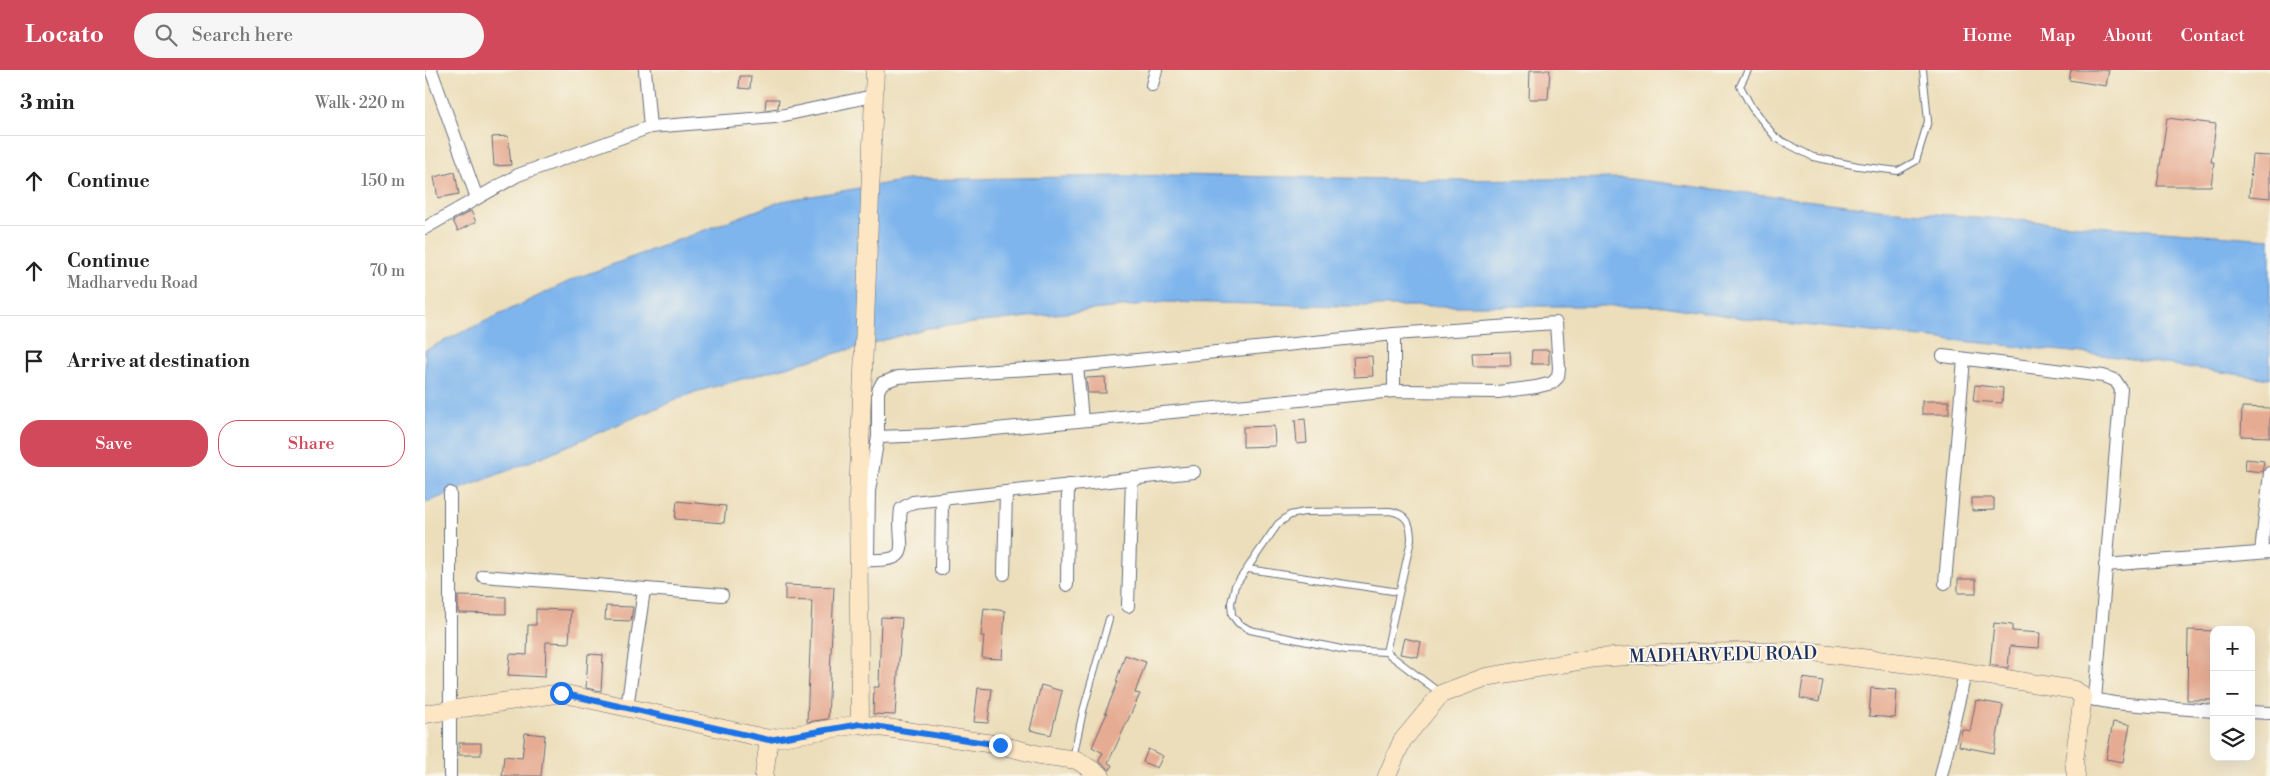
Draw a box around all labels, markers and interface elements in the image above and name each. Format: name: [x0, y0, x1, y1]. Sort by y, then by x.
search box: [134, 13, 484, 58]
text: Locato: [25, 20, 104, 50]
icon: search: [152, 21, 180, 49]
text: Search here: [192, 23, 293, 47]
text: Home: [1963, 24, 2012, 47]
text: Map: [2040, 24, 2076, 47]
text: About: [2104, 24, 2153, 47]
text: Contact: [2181, 24, 2245, 47]
text: 3 min: [20, 90, 75, 116]
text: Walk · 220 m: [315, 93, 405, 113]
icon: ahead: [20, 167, 48, 195]
text: Continue: [67, 169, 150, 193]
text: 150 m: [361, 171, 405, 191]
text: Continue: [67, 249, 150, 273]
icon: ahead: [20, 257, 48, 285]
text: 70 m: [369, 261, 405, 281]
text: Madharvedu Road: [67, 273, 198, 293]
icon: arrive: [20, 347, 48, 375]
text: Arrive at destination: [67, 349, 250, 373]
button: Save: [20, 420, 208, 467]
button: Share: [218, 420, 405, 467]
map controls: [2210, 626, 2255, 761]
button: +: [2210, 626, 2255, 671]
street label: MADHARVEDU ROAD: [1629, 642, 1817, 668]
button: −: [2210, 671, 2255, 716]
route start: [550, 682, 573, 705]
button: layers: [2210, 716, 2255, 761]
route end: [989, 734, 1012, 757]

